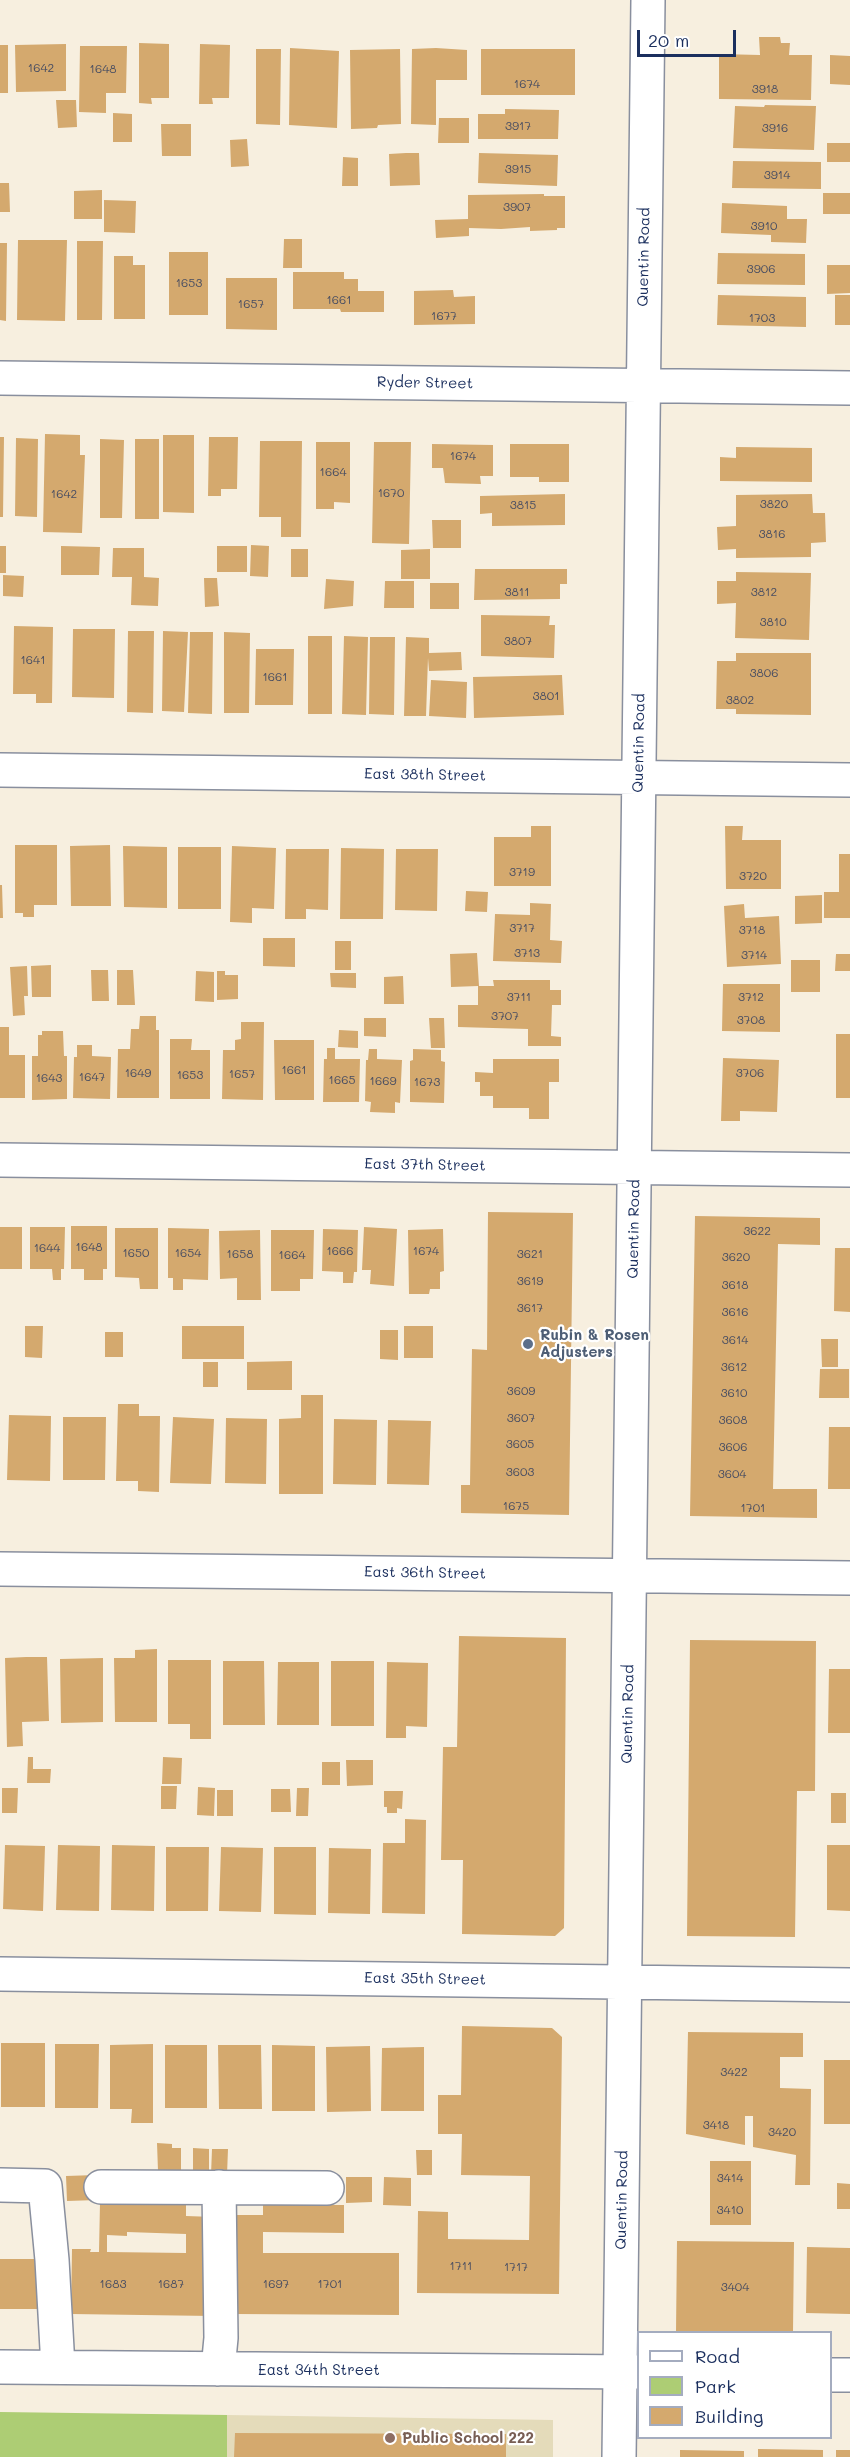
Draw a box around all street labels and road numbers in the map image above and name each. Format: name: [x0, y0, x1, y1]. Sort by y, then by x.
street label: Quentin Road: [634, 207, 654, 307]
street label: Ryder Street: [377, 373, 473, 393]
street label: Quentin Road: [629, 693, 649, 793]
street label: East 38th Street: [364, 765, 486, 785]
street label: East 37th Street: [364, 1155, 486, 1175]
street label: Quentin Road: [624, 1179, 644, 1279]
street label: East 36th Street: [364, 1563, 486, 1583]
street label: Quentin Road: [618, 1664, 638, 1764]
street label: East 35th Street: [364, 1969, 486, 1989]
street label: Quentin Road: [612, 2150, 632, 2250]
street label: East 34th Street: [258, 2361, 380, 2379]

